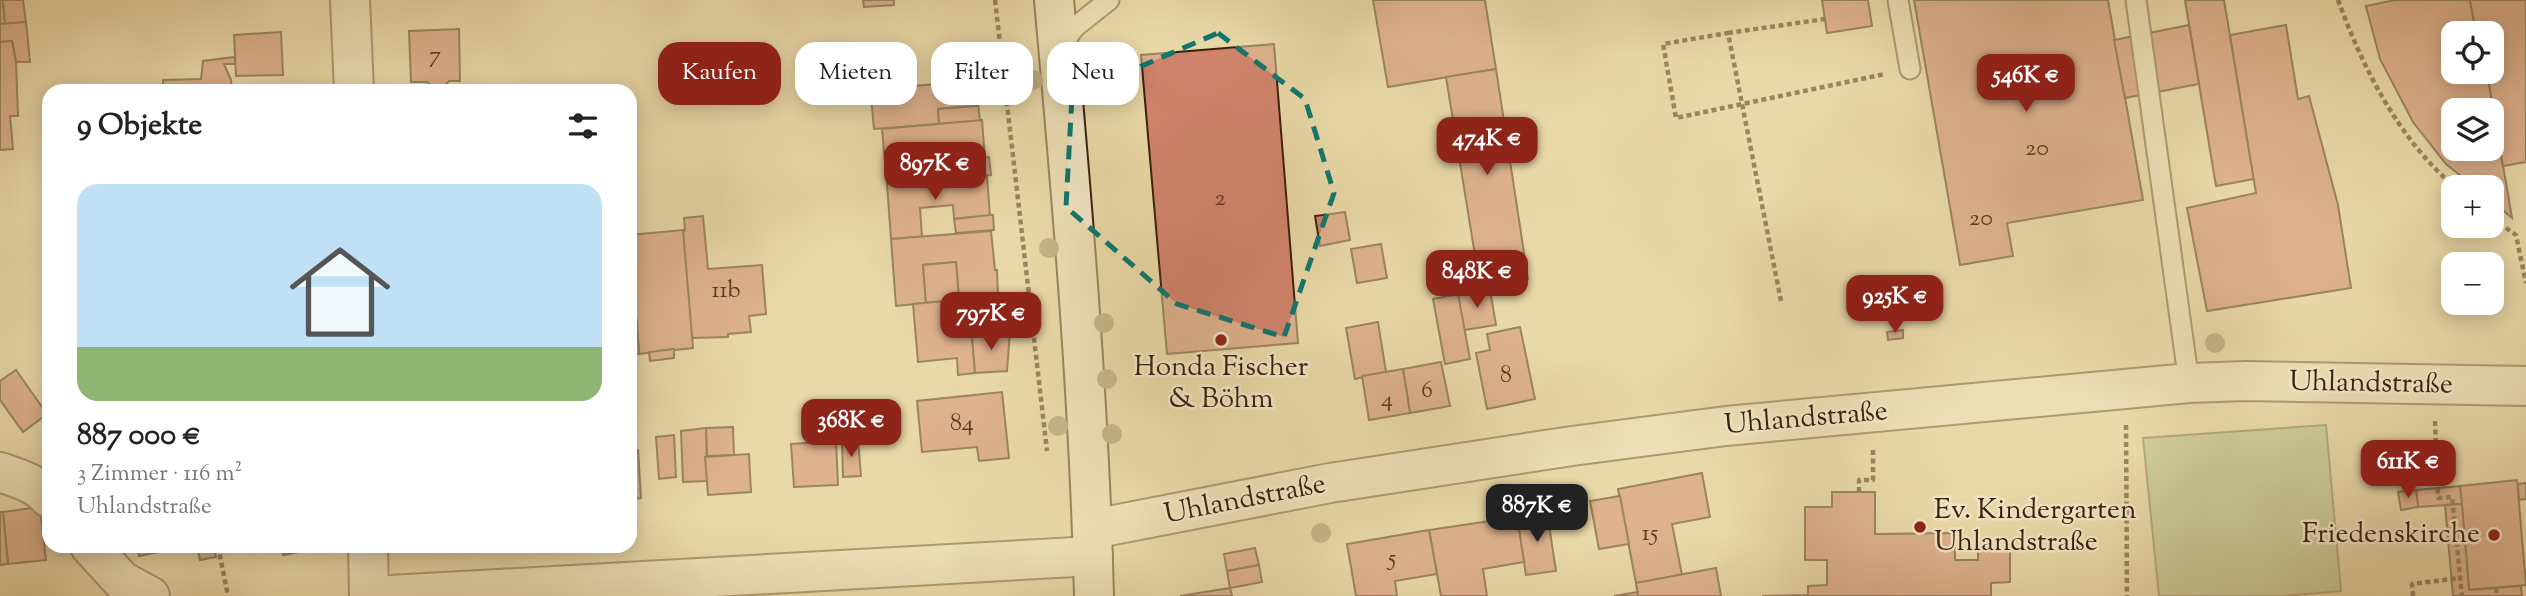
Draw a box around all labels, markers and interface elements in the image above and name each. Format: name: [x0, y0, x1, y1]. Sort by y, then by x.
map controls: [2441, 21, 2504, 315]
button: locate: [2441, 21, 2504, 84]
house number: 7: [429, 39, 441, 73]
chip: Kaufen: [658, 42, 781, 105]
chip: Mieten: [795, 42, 917, 105]
chip: Filter: [931, 42, 1033, 105]
chip: Neu: [1047, 42, 1139, 105]
pin: 546K €: [1969, 54, 2083, 114]
text: 546K €: [1993, 60, 2059, 93]
button: layers: [2441, 98, 2504, 161]
text: 9 Objekte: [77, 105, 202, 148]
icon: filters: [564, 107, 602, 145]
pin: 474K €: [1430, 118, 1544, 177]
text: 474K €: [1453, 123, 1521, 156]
house number: 20: [2025, 132, 2049, 166]
pin: 897K €: [878, 142, 992, 202]
text: 897K €: [900, 148, 970, 181]
button: +: [2441, 175, 2504, 238]
house number: 2: [1214, 182, 1226, 216]
house number: 20: [1969, 202, 1993, 236]
icon: home: [277, 229, 403, 355]
pin: 848K €: [1420, 250, 1534, 310]
button: −: [2441, 252, 2504, 315]
text: 848K €: [1442, 256, 1512, 289]
house number: 11b: [711, 274, 741, 308]
pin: 925K €: [1838, 276, 1952, 335]
text: 925K €: [1862, 281, 1928, 314]
pin: 797K €: [934, 292, 1048, 352]
text: 797K €: [956, 298, 1026, 331]
marker: Honda Fischer & Böhm: [1213, 332, 1229, 348]
place label: Honda Fischer & Böhm: [1134, 348, 1309, 420]
house number: 8: [1500, 359, 1512, 393]
street label: Uhlandstraße: [2289, 363, 2453, 405]
house number: 6: [1421, 374, 1433, 408]
house number: 4: [1381, 383, 1393, 417]
street label: Uhlandstraße: [1723, 392, 1889, 446]
pin: 368K €: [794, 400, 908, 459]
text: 368K €: [817, 405, 885, 438]
house number: 84: [950, 407, 974, 441]
text: 887 000 €: [77, 415, 201, 458]
pin: 611K €: [2351, 440, 2465, 500]
text: 611K €: [2377, 446, 2439, 479]
text: 3 Zimmer · 116 m²: [77, 458, 242, 491]
street label: Uhlandstraße: [1161, 465, 1329, 535]
pin: 887K €: [1480, 484, 1594, 544]
text: 887K €: [1502, 490, 1572, 523]
text: Uhlandstraße: [77, 491, 212, 524]
place label: Ev. Kindergarten Uhlandstraße: [1934, 491, 2137, 563]
place label: Friedenskirche: [2302, 515, 2480, 555]
house number: 15: [1642, 517, 1658, 551]
marker: Ev. Kindergarten Uhlandstraße: [1912, 519, 1928, 535]
marker: Friedenskirche: [2486, 527, 2502, 543]
house number: 5: [1386, 542, 1396, 576]

